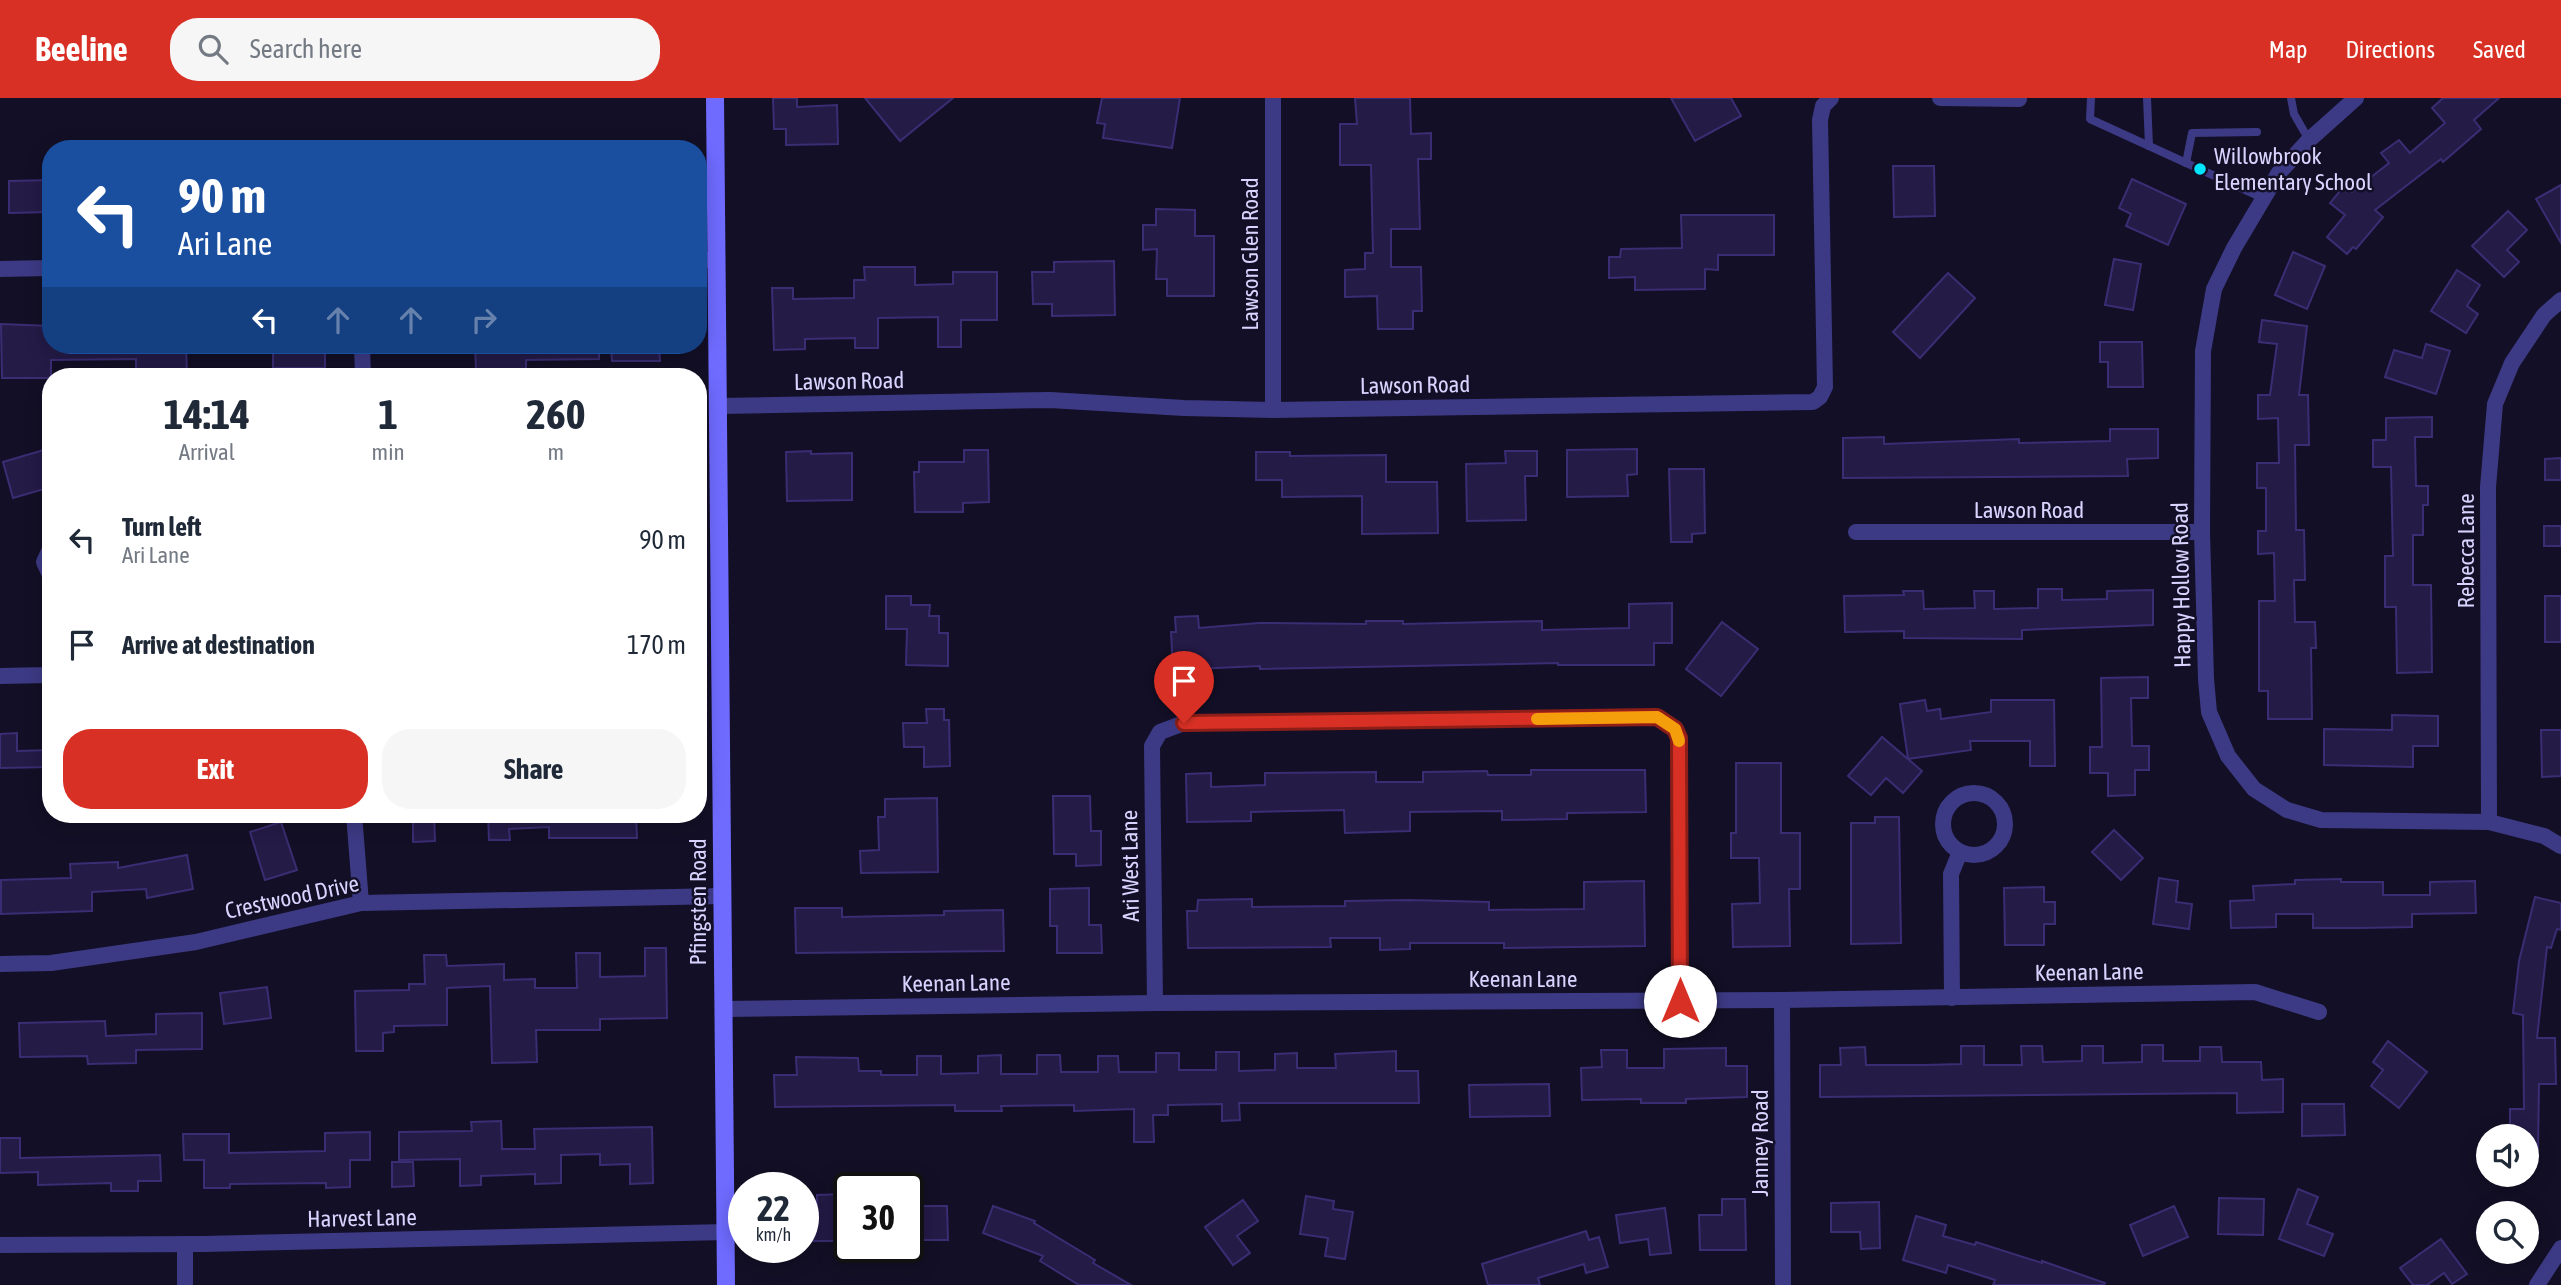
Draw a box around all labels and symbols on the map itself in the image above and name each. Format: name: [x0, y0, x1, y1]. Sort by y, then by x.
place label: Willowbrook Elementary School: [2214, 143, 2372, 195]
marker: Willowbrook Elementary School: [2192, 161, 2208, 177]
street label: Lawson Glen Road: [1237, 177, 1263, 331]
street label: Lawson Road: [794, 367, 904, 395]
street label: Lawson Road: [1360, 371, 1470, 399]
street label: Rebecca Lane: [2453, 493, 2479, 609]
street label: Lawson Road: [1974, 497, 2084, 523]
street label: Happy Hollow Road: [2167, 502, 2195, 668]
pin: [1154, 651, 1214, 723]
street label: Ari West Lane: [1116, 810, 1144, 922]
street label: Pfingsten Road: [685, 838, 711, 966]
street label: Crestwood Drive: [223, 870, 361, 924]
street label: Keenan Lane: [2034, 958, 2144, 986]
position arrow: [1643, 964, 1717, 1038]
street label: Keenan Lane: [1469, 966, 1577, 992]
street label: Keenan Lane: [901, 969, 1011, 997]
street label: Janney Road: [1747, 1089, 1773, 1197]
speed limit sign: 30: [833, 1172, 924, 1263]
street label: Harvest Lane: [307, 1204, 417, 1232]

